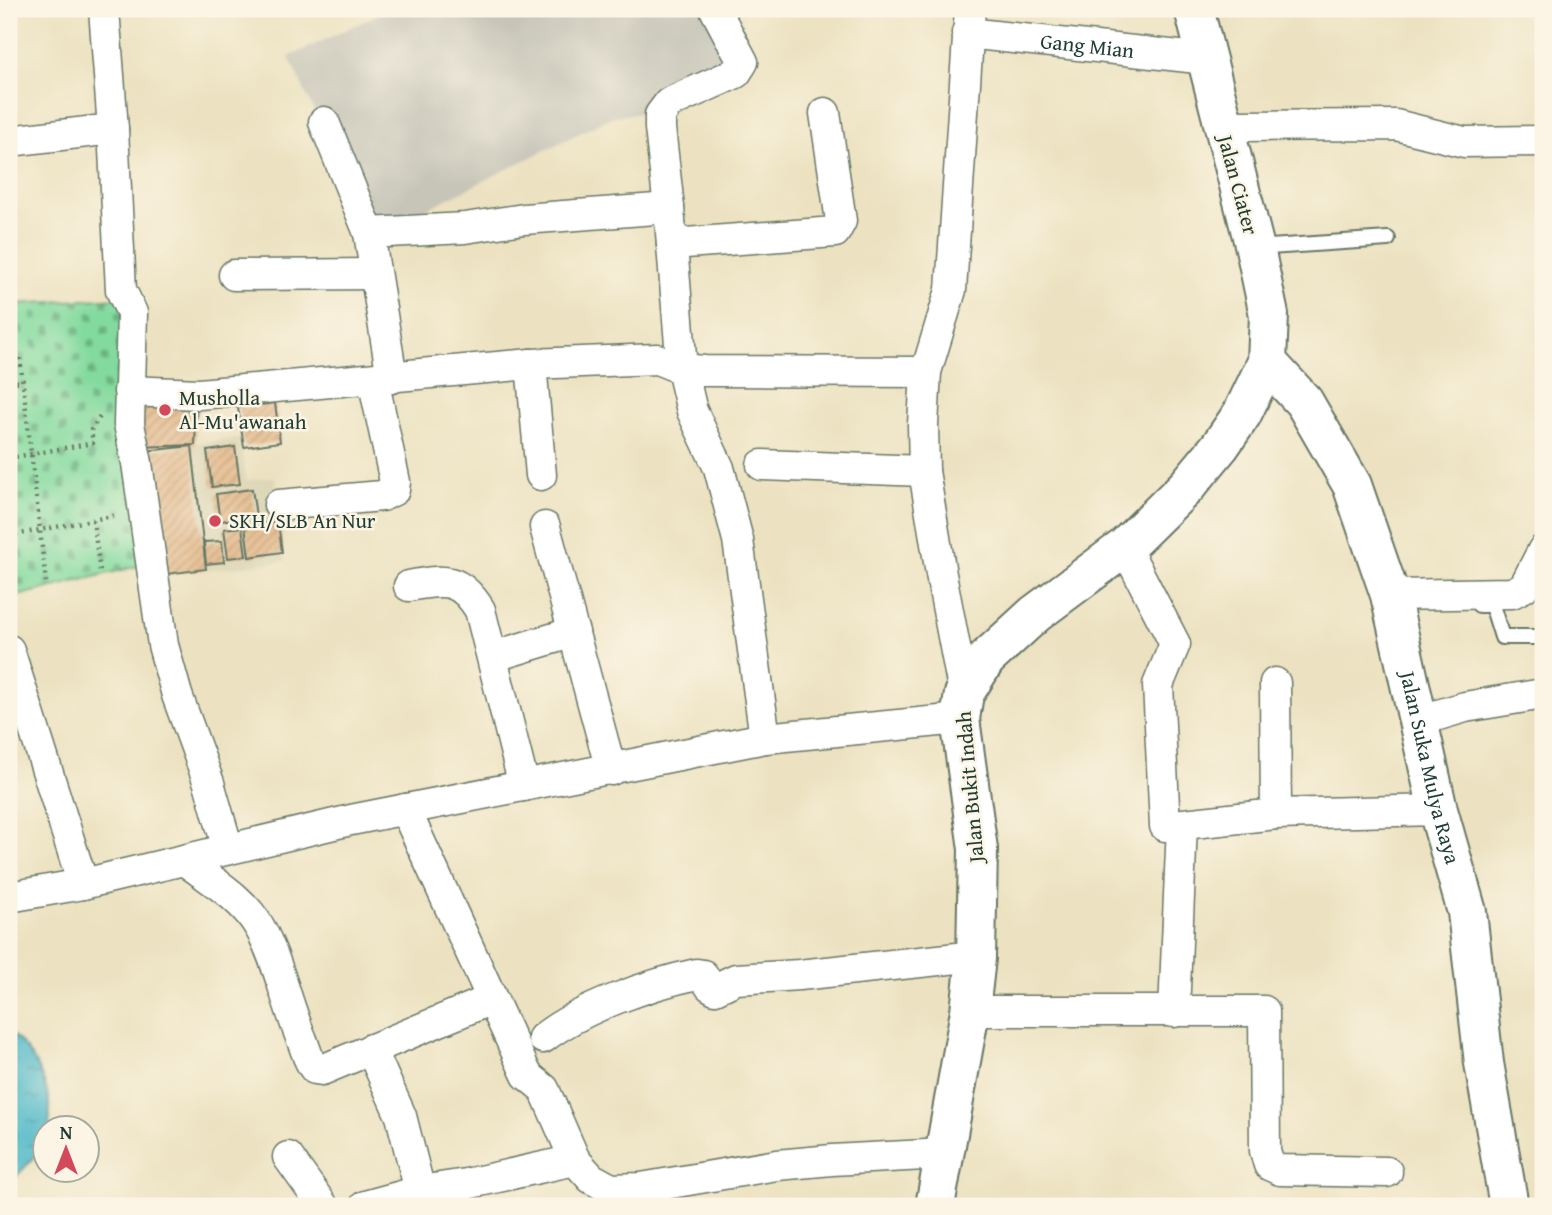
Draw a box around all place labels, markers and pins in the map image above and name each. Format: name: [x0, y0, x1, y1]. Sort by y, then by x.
place label: Musholla Al-Mu'awanah: [179, 382, 307, 437]
marker: Musholla Al-Mu'awanah: [157, 402, 173, 418]
place label: SKH/SLB An Nur: [229, 505, 376, 536]
marker: SKH/SLB An Nur: [207, 513, 223, 529]

